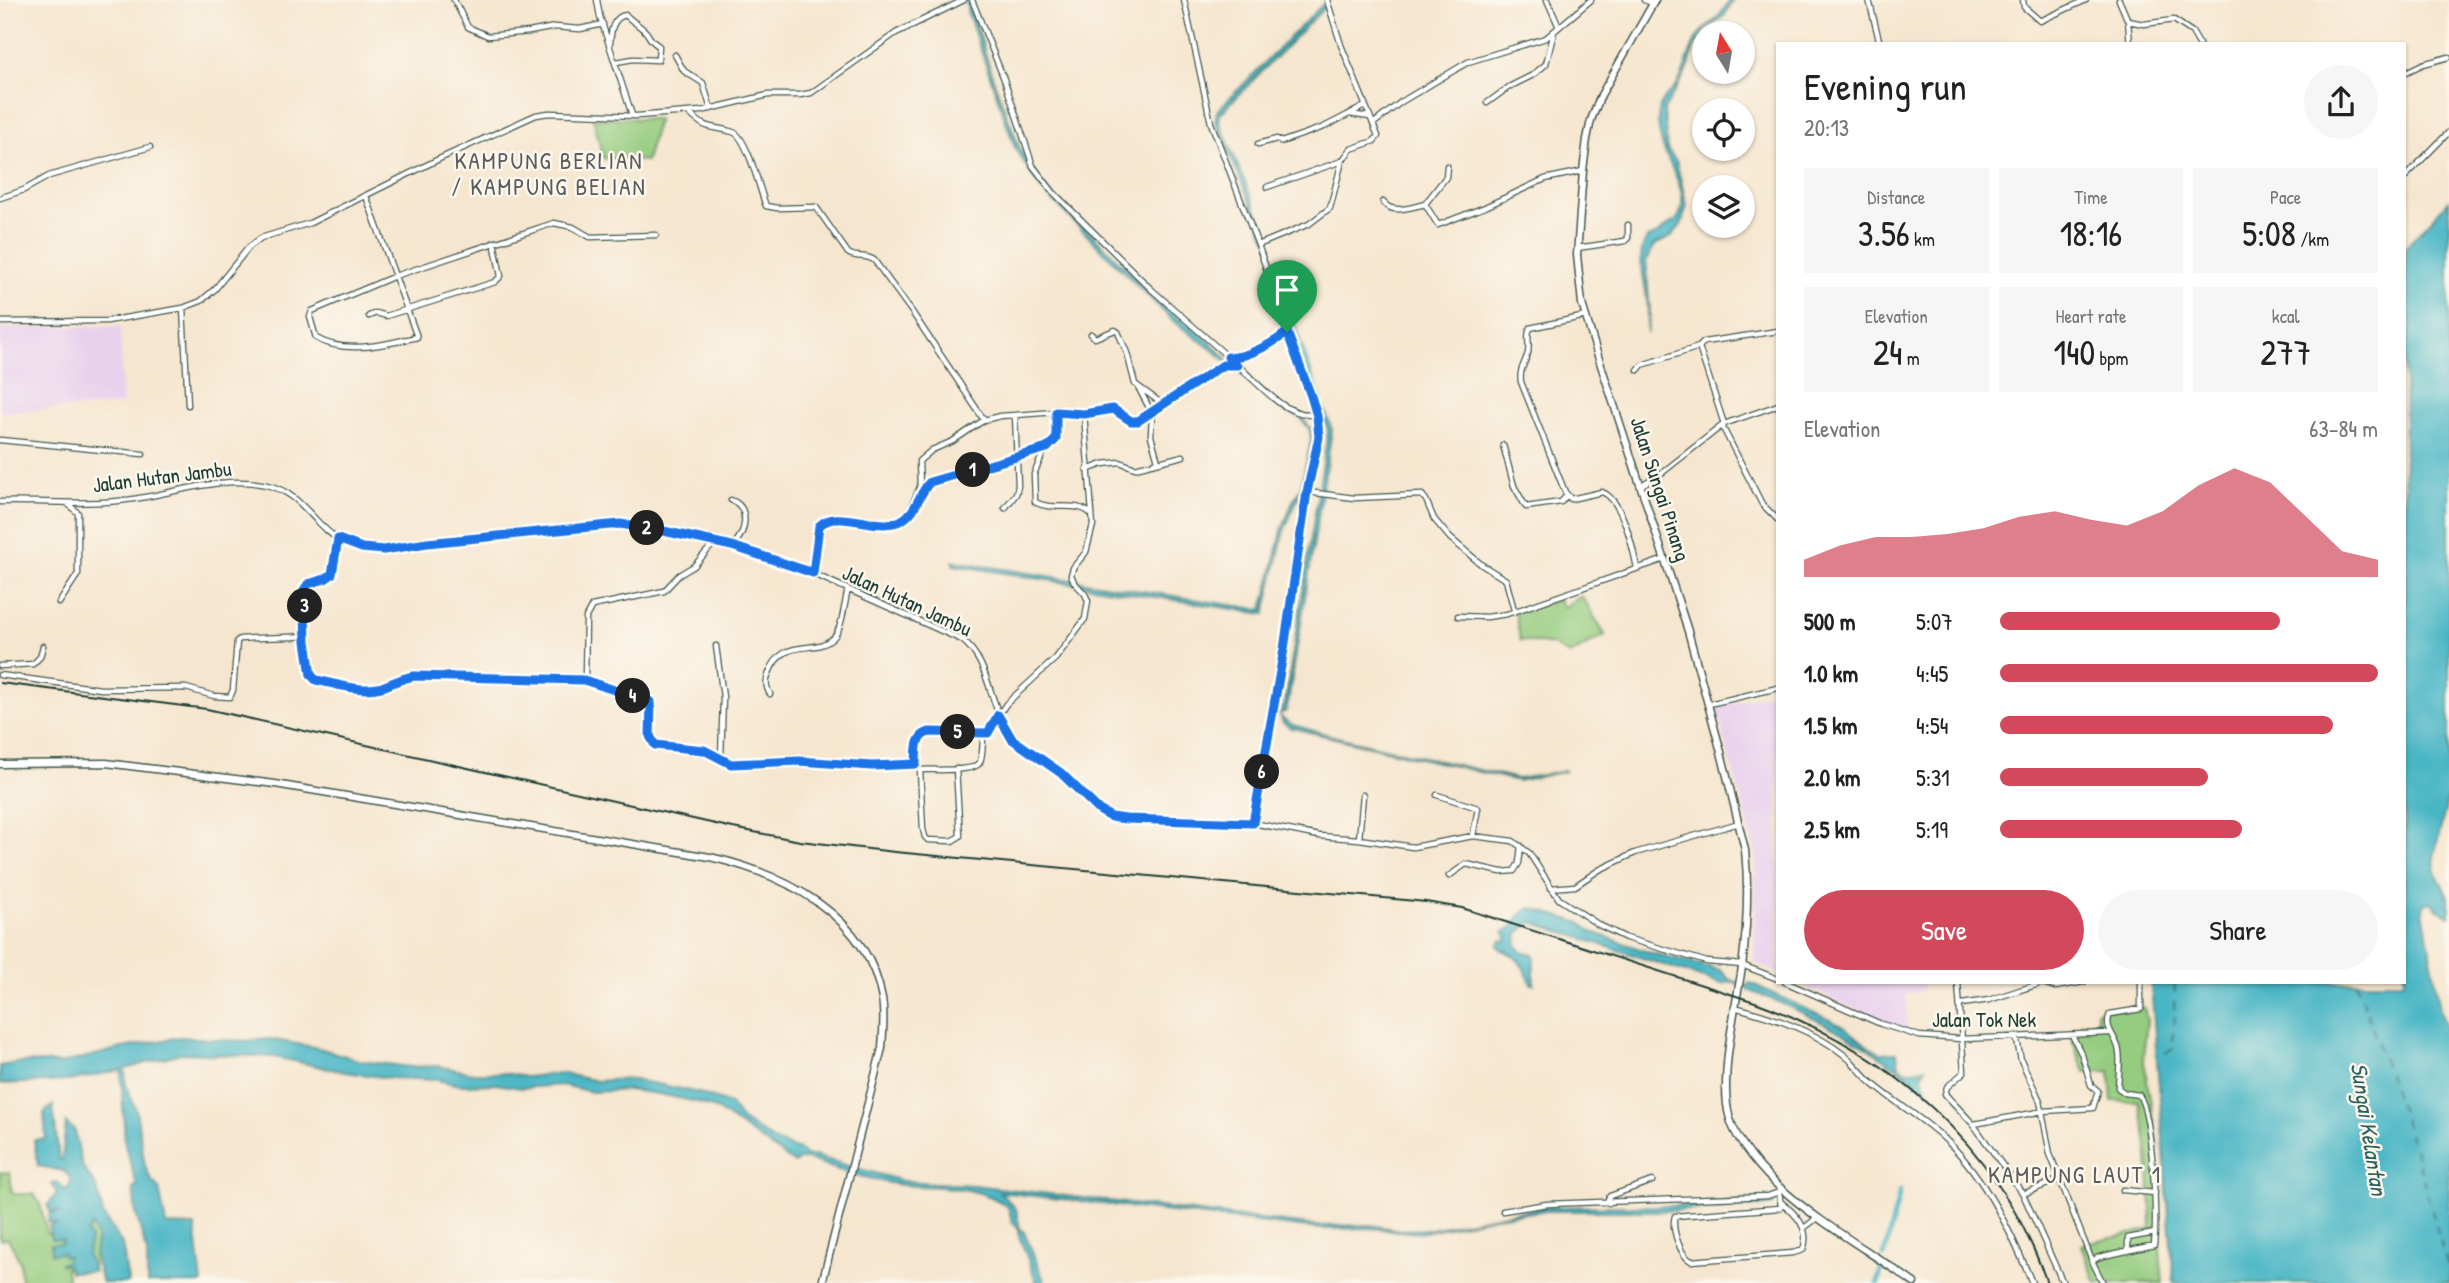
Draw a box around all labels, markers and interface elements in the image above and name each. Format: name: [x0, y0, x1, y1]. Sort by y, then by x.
north arrow: [1692, 21, 1755, 84]
map controls: [1692, 21, 1755, 238]
text: Evening run: [1804, 60, 1967, 112]
button: share: [2304, 65, 2378, 139]
button: locate: [1692, 98, 1755, 161]
text: 20:13: [1804, 112, 1849, 143]
district label: KAMPUNG BERLIAN / KAMPUNG BELIAN: [451, 145, 647, 202]
button: layers: [1692, 175, 1755, 238]
text: Distance: [1867, 184, 1925, 210]
text: Time: [2074, 184, 2108, 210]
text: Pace: [2270, 184, 2301, 210]
text: 3.56: [1858, 210, 1910, 257]
text: 18:16: [2060, 210, 2122, 257]
text: 5:08: [2242, 210, 2296, 257]
text: km: [1910, 226, 1935, 252]
text: /km: [2296, 226, 2329, 252]
pin: [1257, 260, 1317, 332]
icon: arrive: [1268, 271, 1306, 309]
text: Elevation: [1865, 303, 1928, 329]
text: Heart rate: [2056, 303, 2126, 329]
text: kcal: [2272, 303, 2300, 329]
text: 24: [1873, 329, 1902, 376]
text: 140: [2054, 329, 2095, 376]
text: 277: [2260, 329, 2311, 376]
text: m: [1902, 345, 1920, 371]
text: bpm: [2095, 345, 2128, 371]
street label: Jalan Sungai Pinang: [1623, 413, 1697, 565]
text: Elevation: [1804, 413, 1880, 444]
text: 63–84 m: [2309, 413, 2378, 444]
pin: 1: [956, 452, 990, 488]
street label: Jalan Hutan Jambu: [91, 454, 234, 499]
text: 1: [969, 456, 976, 482]
pin: 2: [630, 510, 664, 546]
text: 2: [642, 514, 651, 540]
street label: Jalan Hutan Jambu: [838, 558, 977, 643]
pin: 3: [288, 588, 322, 624]
text: 3: [300, 592, 309, 618]
text: 500 m: [1804, 606, 1855, 637]
text: 5:07: [1916, 606, 1953, 637]
text: 1.0 km: [1804, 658, 1858, 689]
text: 4:45: [1916, 658, 1948, 689]
pin: 4: [616, 678, 650, 714]
text: 4: [629, 682, 636, 708]
text: 1.5 km: [1804, 710, 1857, 741]
text: 4:54: [1916, 710, 1948, 741]
pin: 5: [940, 714, 976, 750]
text: 5: [953, 718, 962, 744]
pin: 6: [1244, 754, 1280, 790]
text: 6: [1258, 758, 1265, 784]
text: 2.0 km: [1804, 762, 1860, 793]
text: 5:31: [1916, 762, 1950, 793]
text: 2.5 km: [1804, 814, 1860, 845]
text: 5:19: [1916, 814, 1948, 845]
button: Save: [1804, 890, 2084, 970]
button: Share: [2098, 890, 2378, 970]
street label: Jalan Tok Nek: [1932, 1005, 2036, 1034]
water label: Sungai Kelantan: [2343, 1060, 2396, 1199]
district label: KAMPUNG LAUT 1: [1988, 1159, 2162, 1190]

